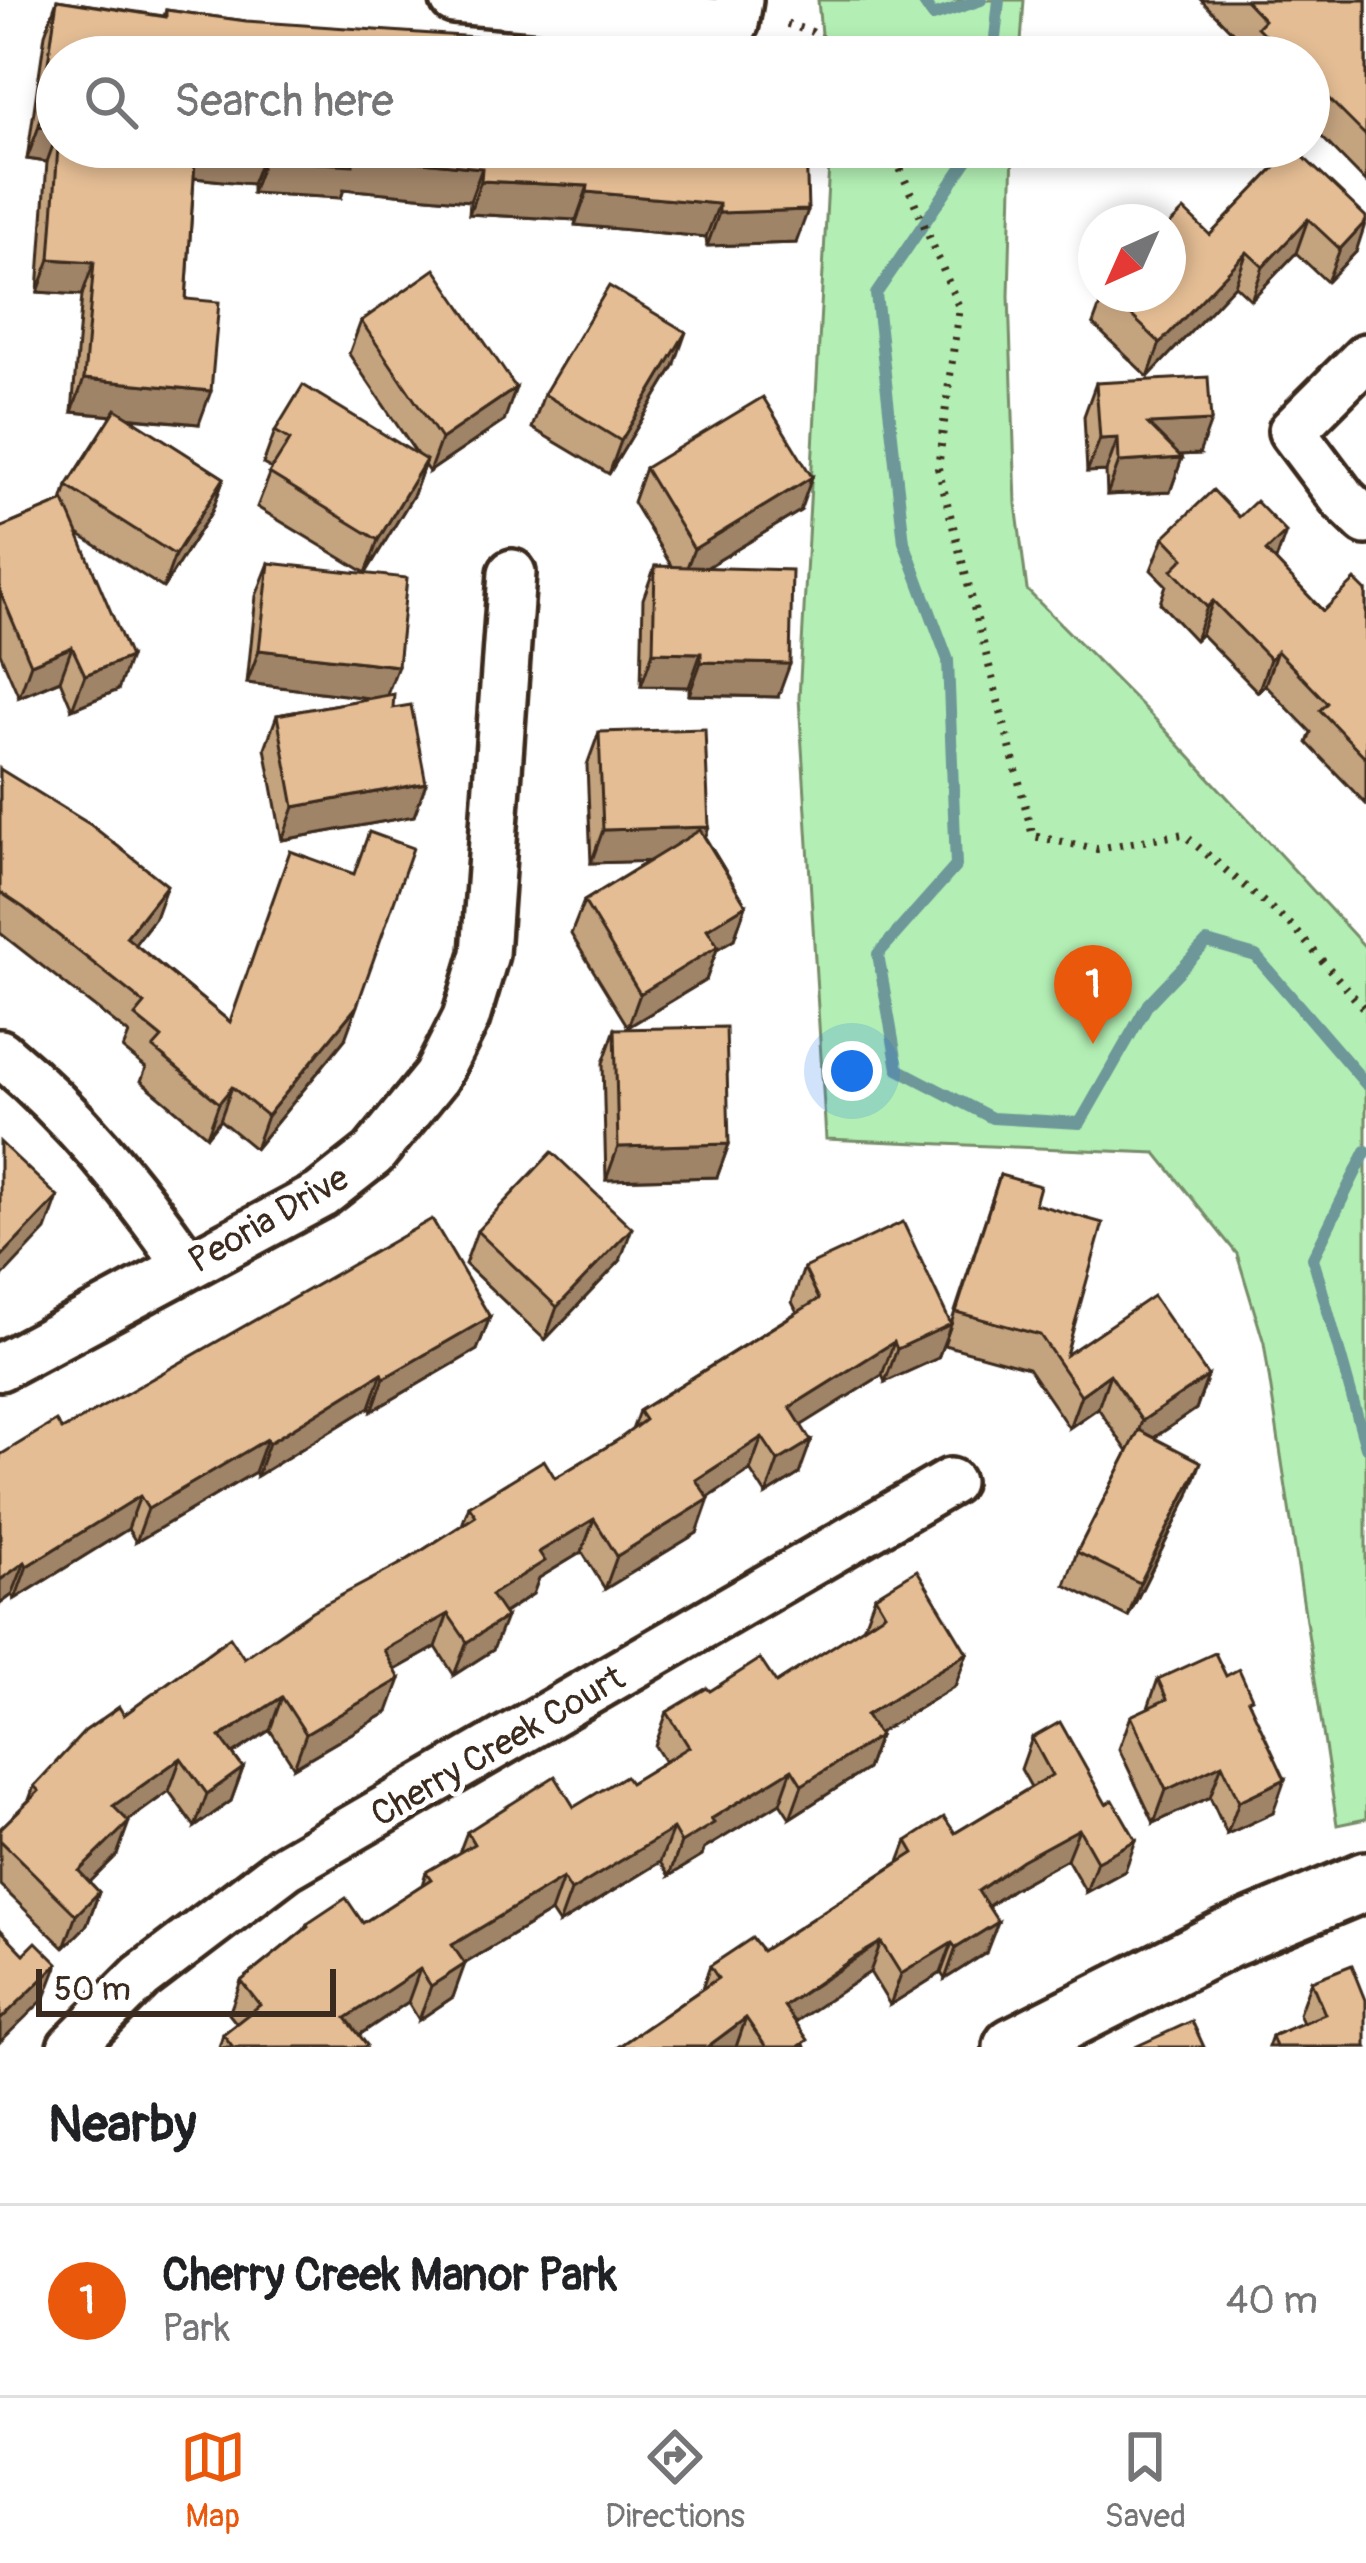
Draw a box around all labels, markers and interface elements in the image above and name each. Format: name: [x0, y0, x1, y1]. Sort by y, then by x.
search box: [36, 36, 1330, 168]
icon: search: [78, 69, 144, 135]
text: Search here: [174, 74, 394, 130]
north arrow: [1078, 204, 1186, 312]
pin: 1: [1054, 945, 1132, 1044]
your location: [822, 1041, 882, 1101]
street label: Peoria Drive: [181, 1155, 357, 1283]
street label: Cherry Creek Court: [363, 1655, 633, 1837]
scale bar: [36, 1963, 336, 2016]
text: 50 m: [54, 1969, 131, 2010]
text: Nearby: [48, 2093, 196, 2157]
text: Cherry Creek Manor Park: [162, 2248, 617, 2304]
text: 1: [79, 2276, 95, 2325]
text: 40 m: [1226, 2276, 1318, 2325]
text: Park: [162, 2304, 230, 2353]
tab: Map: [180, 2424, 246, 2537]
tab: Directions: [605, 2424, 745, 2537]
tab: Saved: [1104, 2424, 1186, 2537]

